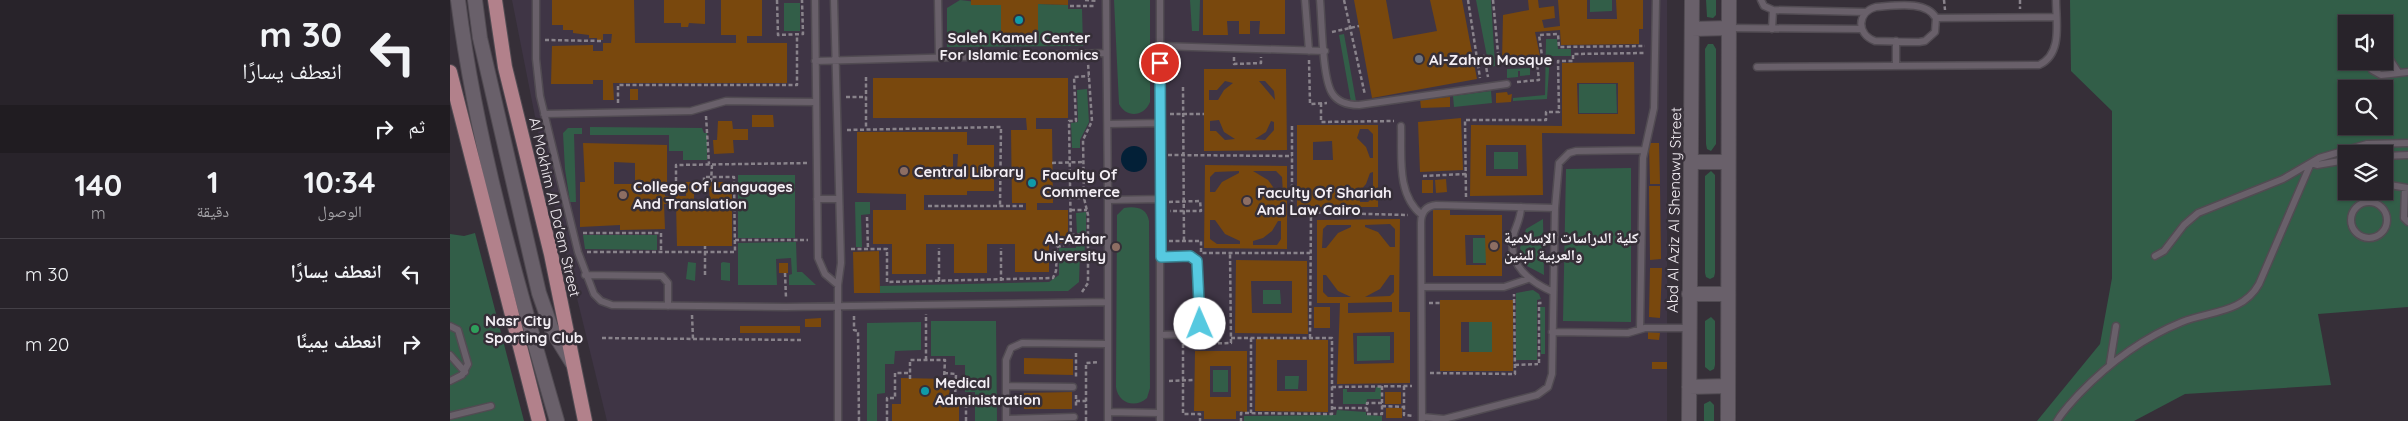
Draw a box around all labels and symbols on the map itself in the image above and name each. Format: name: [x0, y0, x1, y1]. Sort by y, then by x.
marker: Saleh Kamel Center For Islamic Economics: [1013, 14, 1025, 26]
place label: Saleh Kamel Center For Islamic Economics: [940, 28, 1098, 64]
pin: [1139, 42, 1181, 84]
place label: Al-Zahra Mosque: [1429, 50, 1553, 69]
marker: Al-Zahra Mosque: [1413, 53, 1425, 65]
street label: Abd Al Aziz Al Shenawy Street: [1663, 107, 1685, 313]
street label: Al Mokhim Al Da'em Street: [525, 115, 585, 299]
place label: Central Library: [914, 162, 1024, 181]
marker: Central Library: [898, 165, 910, 177]
place label: Faculty Of Commerce: [1042, 165, 1120, 201]
place label: College Of Languages And Translation: [633, 177, 793, 213]
marker: Faculty Of Commerce: [1026, 177, 1038, 189]
place label: Faculty Of Shariah And Law Cairo: [1257, 183, 1392, 219]
marker: College Of Languages And Translation: [617, 189, 629, 201]
marker: Faculty Of Shariah And Law Cairo: [1241, 195, 1253, 207]
place label: كلية الدراسات الإسلامية والعربية للبنين: [1504, 228, 1639, 264]
place label: Al-Azhar University: [1034, 229, 1106, 265]
marker: كلية الدراسات الإسلامية والعربية للبنين: [1488, 240, 1500, 252]
marker: Al-Azhar University: [1110, 241, 1122, 253]
position arrow: [1173, 297, 1225, 349]
place label: Nasr City Sporting Club: [485, 311, 583, 347]
marker: Nasr City Sporting Club: [469, 323, 481, 335]
place label: Medical Administration: [935, 373, 1041, 409]
marker: Medical Administration: [919, 385, 931, 397]

